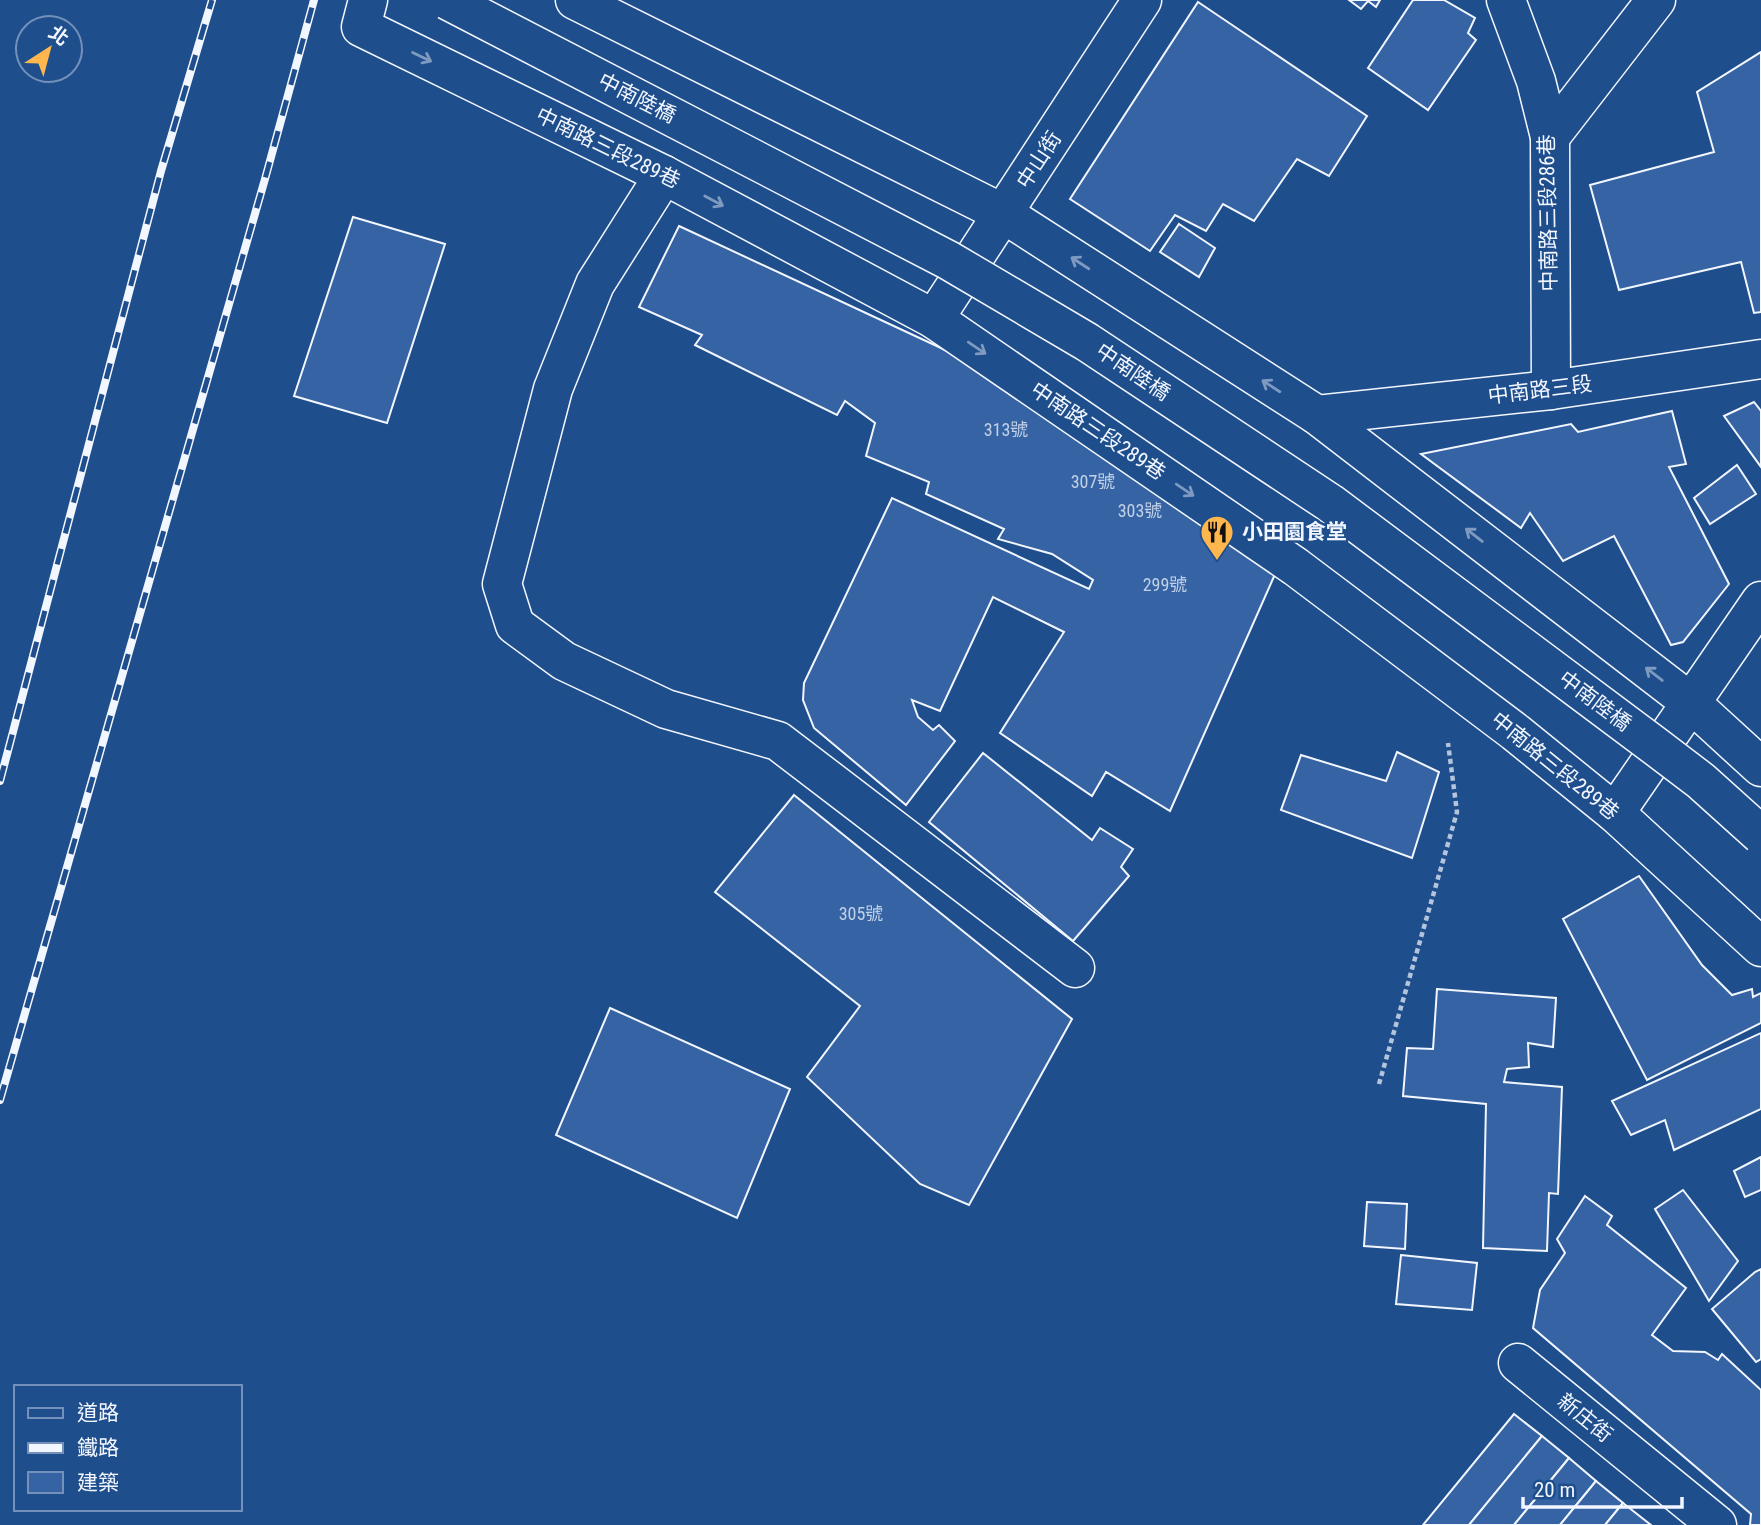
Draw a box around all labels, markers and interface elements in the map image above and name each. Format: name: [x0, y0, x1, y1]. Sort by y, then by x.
north arrow: [14, 14, 84, 84]
text: 北: [44, 21, 73, 51]
one-way arrow: [411, 51, 432, 64]
street label: 中南陸橋: [594, 68, 680, 128]
street label: 中南路三段289巷: [532, 103, 684, 193]
street label: 中山街: [1012, 127, 1066, 193]
street label: 中南路三段286巷: [1535, 134, 1561, 292]
one-way arrow: [703, 195, 724, 209]
one-way arrow: [1070, 255, 1090, 269]
street label: 中南陸橋: [1091, 339, 1175, 405]
one-way arrow: [967, 341, 986, 355]
street label: 中南路三段: [1486, 372, 1594, 408]
street label: 中南路三段289巷: [1026, 377, 1170, 485]
one-way arrow: [1262, 378, 1282, 392]
house number: 313號: [984, 419, 1028, 440]
house number: 307號: [1071, 471, 1115, 492]
one-way arrow: [1175, 483, 1194, 497]
house number: 303號: [1118, 500, 1162, 521]
restaurant icon: 小田園食堂: [1198, 513, 1236, 562]
place label: 小田園食堂: [1242, 520, 1347, 544]
one-way arrow: [1465, 528, 1483, 543]
house number: 299號: [1143, 574, 1187, 595]
street label: 中南陸橋: [1554, 666, 1636, 736]
one-way arrow: [1645, 667, 1664, 682]
street label: 中南路三段289巷: [1486, 707, 1624, 825]
house number: 305號: [839, 903, 883, 924]
legend: [14, 1385, 242, 1511]
street label: 新庄街: [1553, 1389, 1617, 1447]
text: 道路: [77, 1401, 119, 1425]
text: 鐵路: [77, 1436, 119, 1460]
scale bar: [1523, 1466, 1682, 1510]
text: 建築: [77, 1471, 119, 1495]
text: 20 m: [1534, 1478, 1575, 1502]

